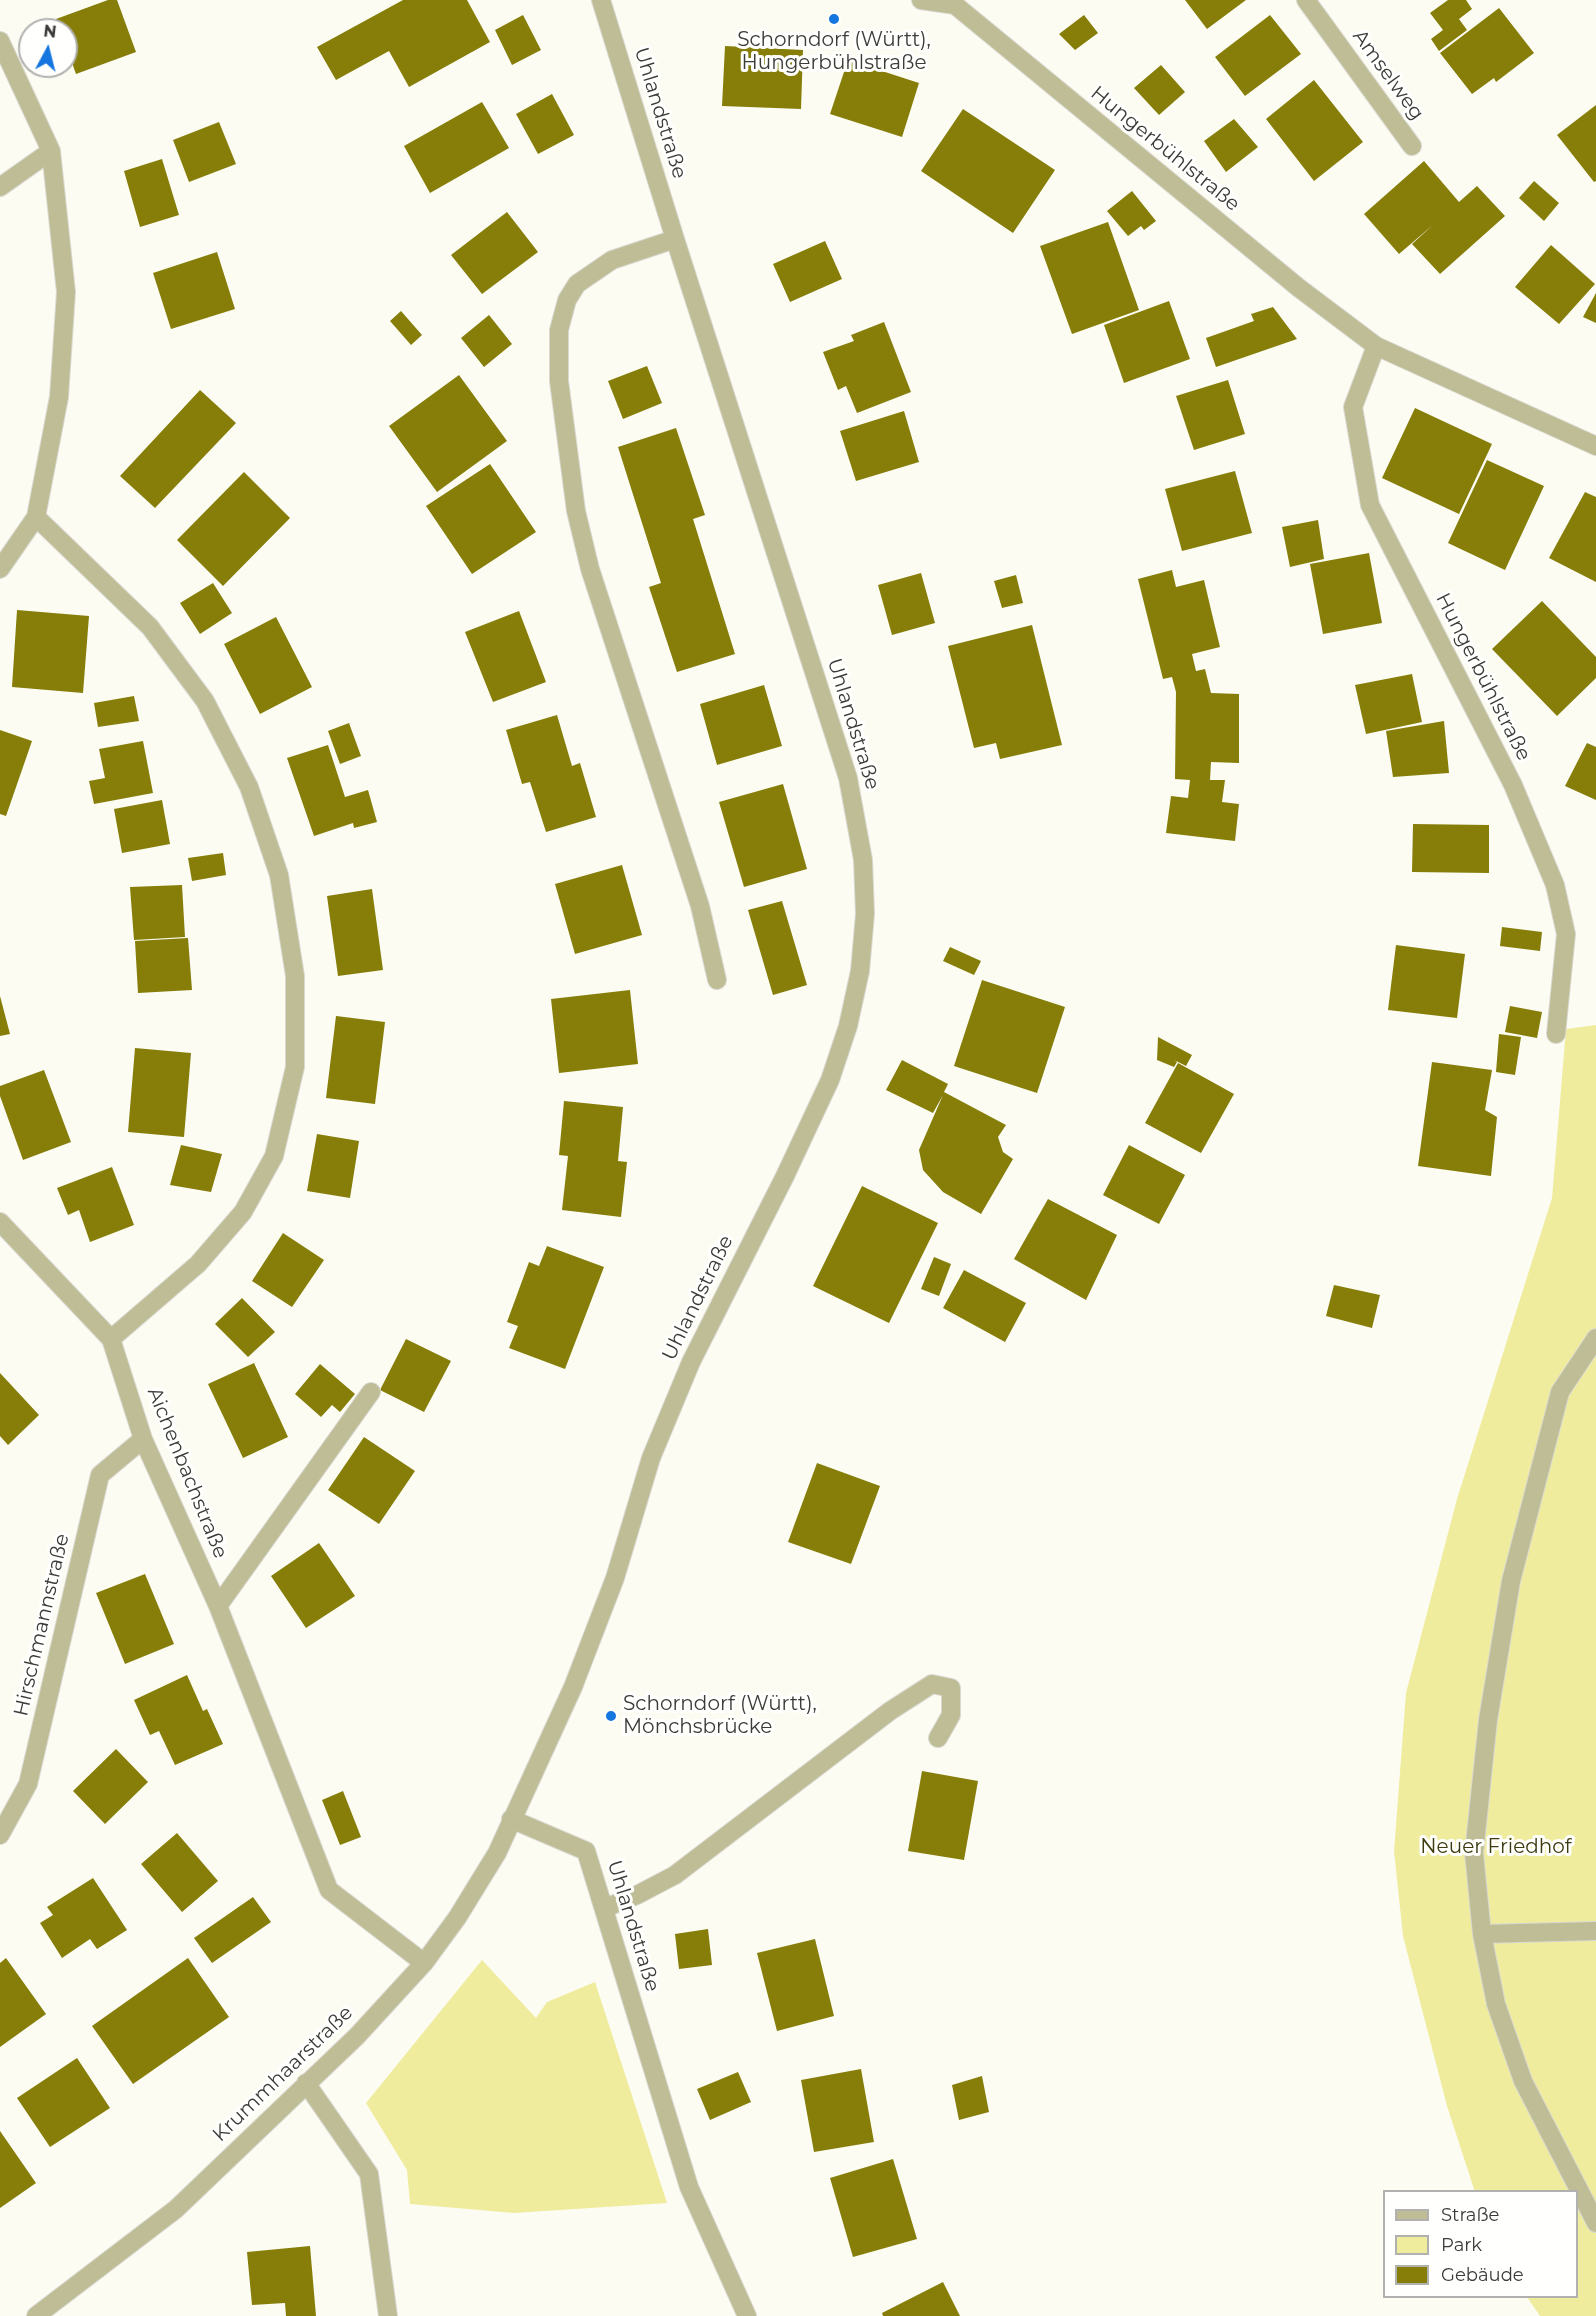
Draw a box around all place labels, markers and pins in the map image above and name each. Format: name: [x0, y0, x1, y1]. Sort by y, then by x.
marker: Schorndorf (Württ), Hungerbühlstraße: [827, 12, 841, 26]
place label: Schorndorf (Württ), Hungerbühlstraße: [737, 28, 931, 75]
place label: Schorndorf (Württ), Mönchsbrücke: [623, 1692, 817, 1739]
marker: Schorndorf (Württ), Mönchsbrücke: [604, 1709, 618, 1723]

